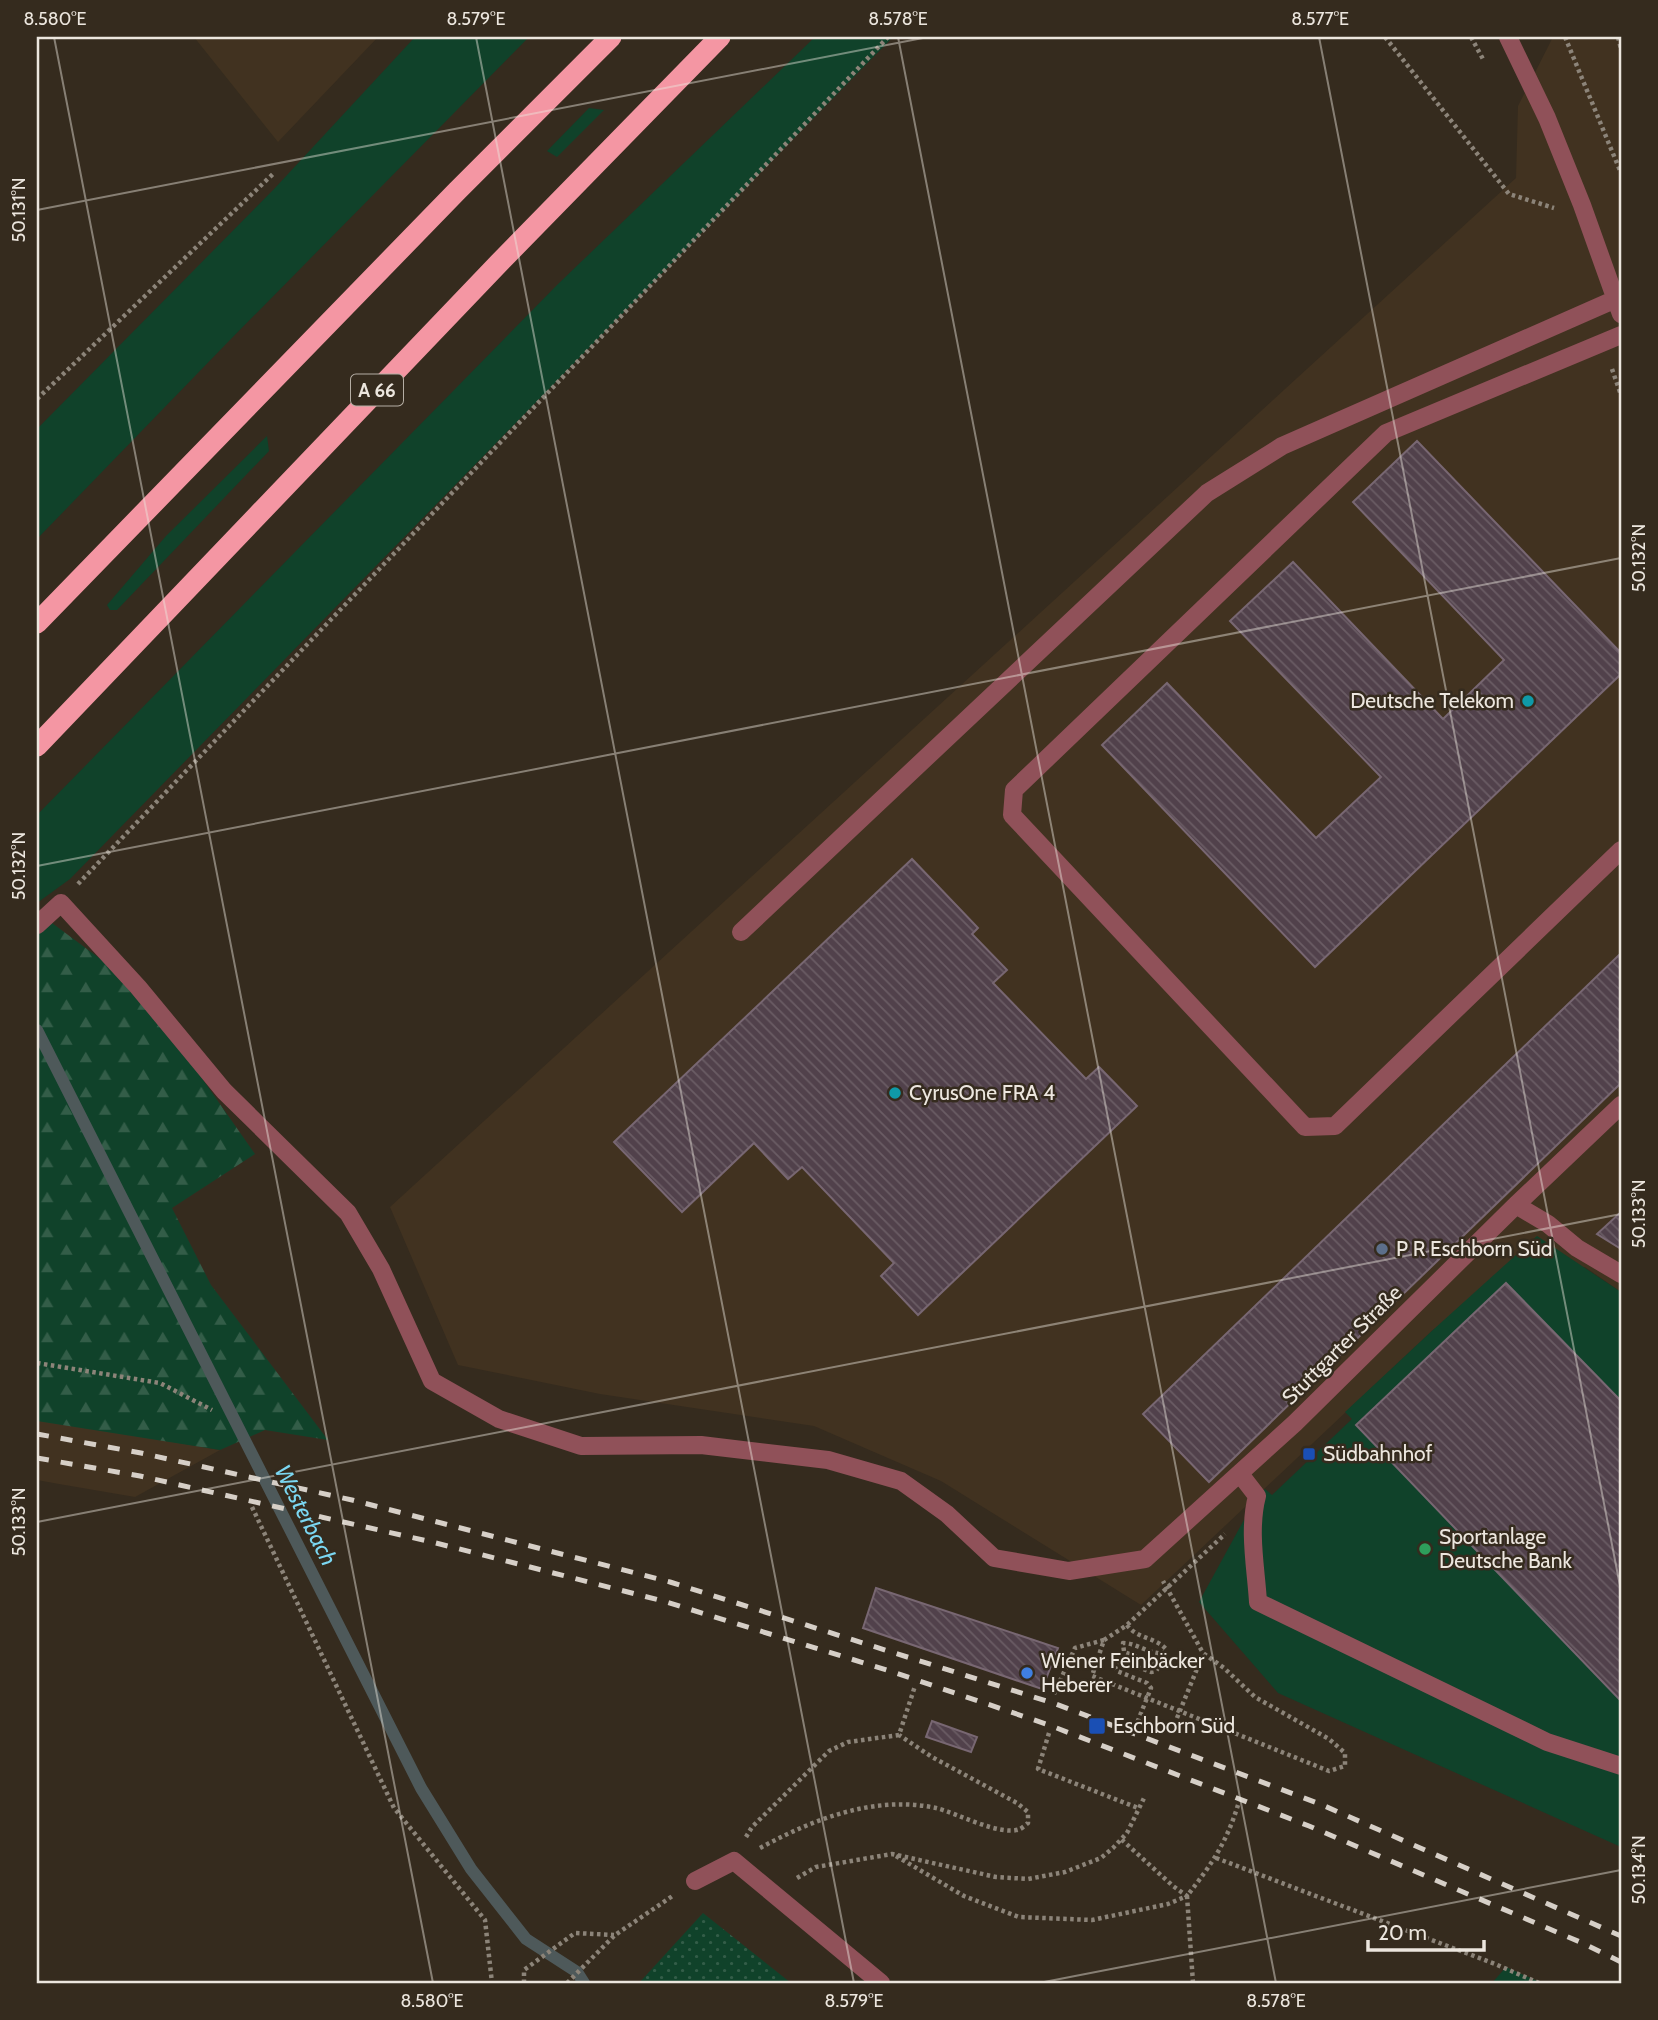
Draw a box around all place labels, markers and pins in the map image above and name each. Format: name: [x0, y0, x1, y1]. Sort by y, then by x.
place label: Deutsche Telekom: [1350, 688, 1514, 713]
marker: Deutsche Telekom: [1520, 693, 1536, 709]
place label: CyrusOne FRA 4: [909, 1080, 1055, 1105]
marker: CyrusOne FRA 4: [887, 1085, 903, 1101]
place label: P R Eschborn Süd: [1396, 1236, 1552, 1261]
marker: P R Eschborn Süd: [1374, 1241, 1390, 1257]
place label: Südbahnhof: [1323, 1441, 1432, 1466]
marker: Südbahnhof: [1301, 1446, 1317, 1462]
place label: Sportanlage Deutsche Bank: [1439, 1524, 1572, 1573]
marker: Sportanlage Deutsche Bank: [1417, 1541, 1433, 1557]
place label: Wiener Feinbäcker Heberer: [1041, 1648, 1205, 1697]
marker: Wiener Feinbäcker Heberer: [1019, 1665, 1035, 1681]
place label: Eschborn Süd: [1113, 1713, 1235, 1738]
marker: Eschborn Süd: [1087, 1716, 1107, 1736]

